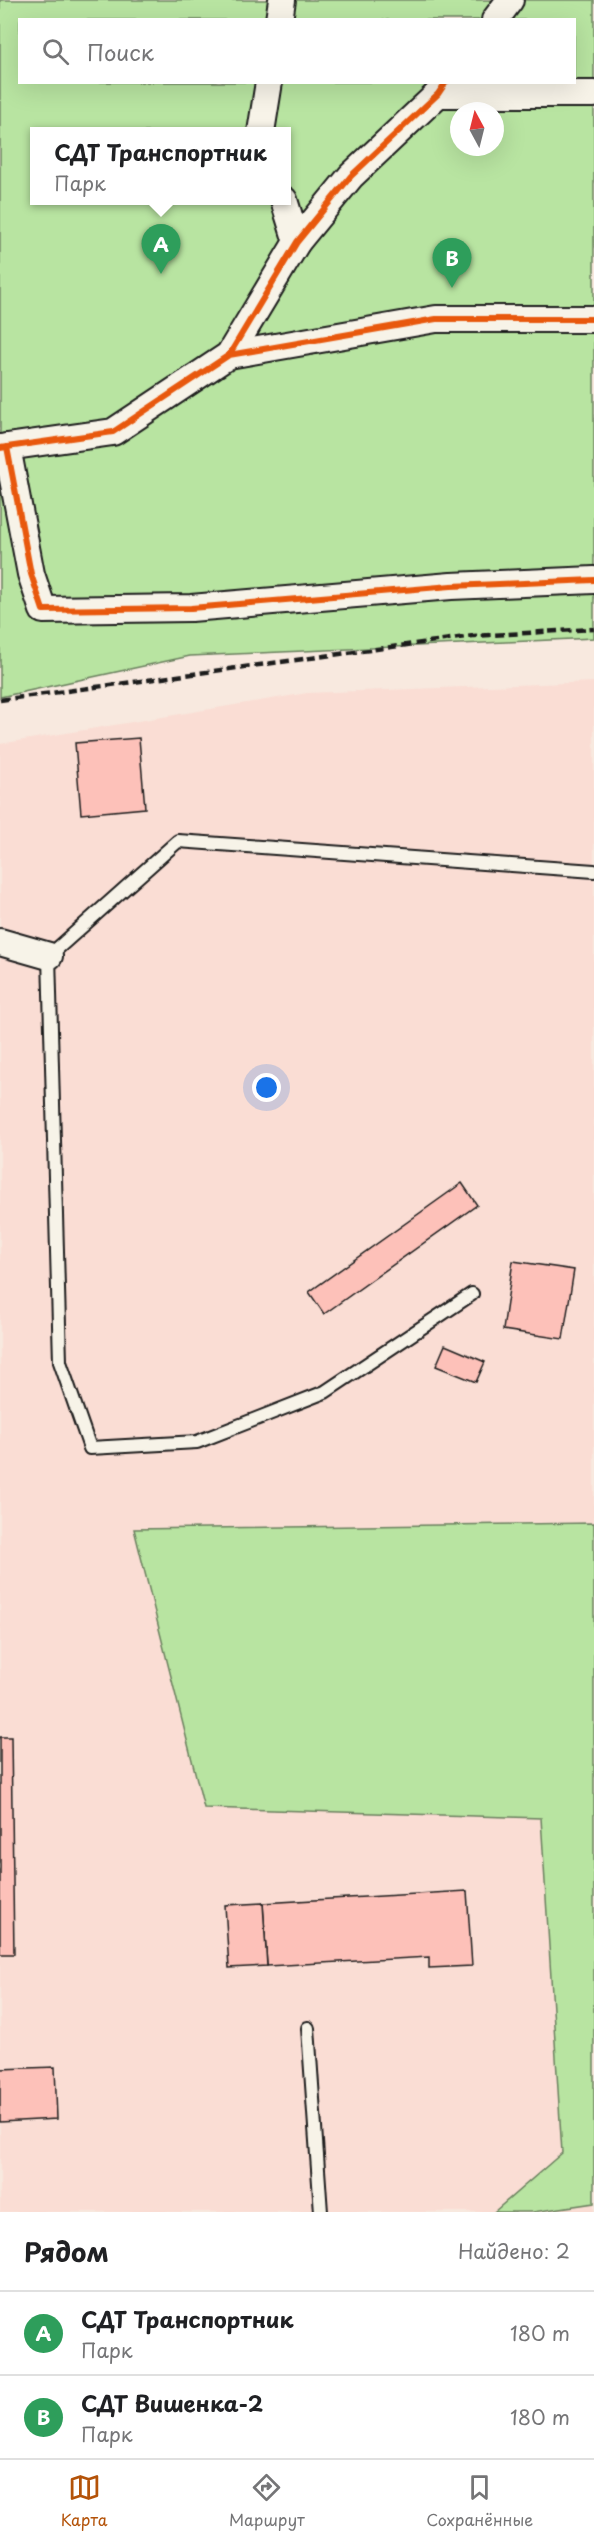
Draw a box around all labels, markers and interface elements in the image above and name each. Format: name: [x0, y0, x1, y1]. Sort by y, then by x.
search box: [18, 18, 576, 84]
icon: search: [39, 35, 72, 68]
text: Поиск: [87, 35, 154, 68]
north arrow: [450, 102, 504, 156]
popup: [30, 127, 291, 205]
text: СДТ Транспортник: [54, 135, 267, 168]
text: Парк: [54, 168, 106, 198]
pin: A: [142, 224, 180, 274]
pin: B: [432, 238, 472, 288]
your location: [252, 1073, 281, 1102]
text: Рядом: [24, 2232, 109, 2271]
text: Найдено: 2: [458, 2236, 570, 2266]
text: СДТ Транспортник: [81, 2302, 294, 2335]
text: A: [36, 2318, 51, 2348]
text: 180 m: [510, 2318, 570, 2348]
text: Парк: [81, 2335, 133, 2365]
text: СДТ Вишенка-2: [81, 2386, 263, 2419]
text: B: [37, 2402, 50, 2432]
text: 180 m: [510, 2402, 570, 2432]
text: Парк: [81, 2419, 133, 2449]
tab: Карта: [61, 2471, 108, 2531]
tab: Маршрут: [229, 2471, 305, 2531]
tab: Сохранённые: [426, 2471, 533, 2531]

